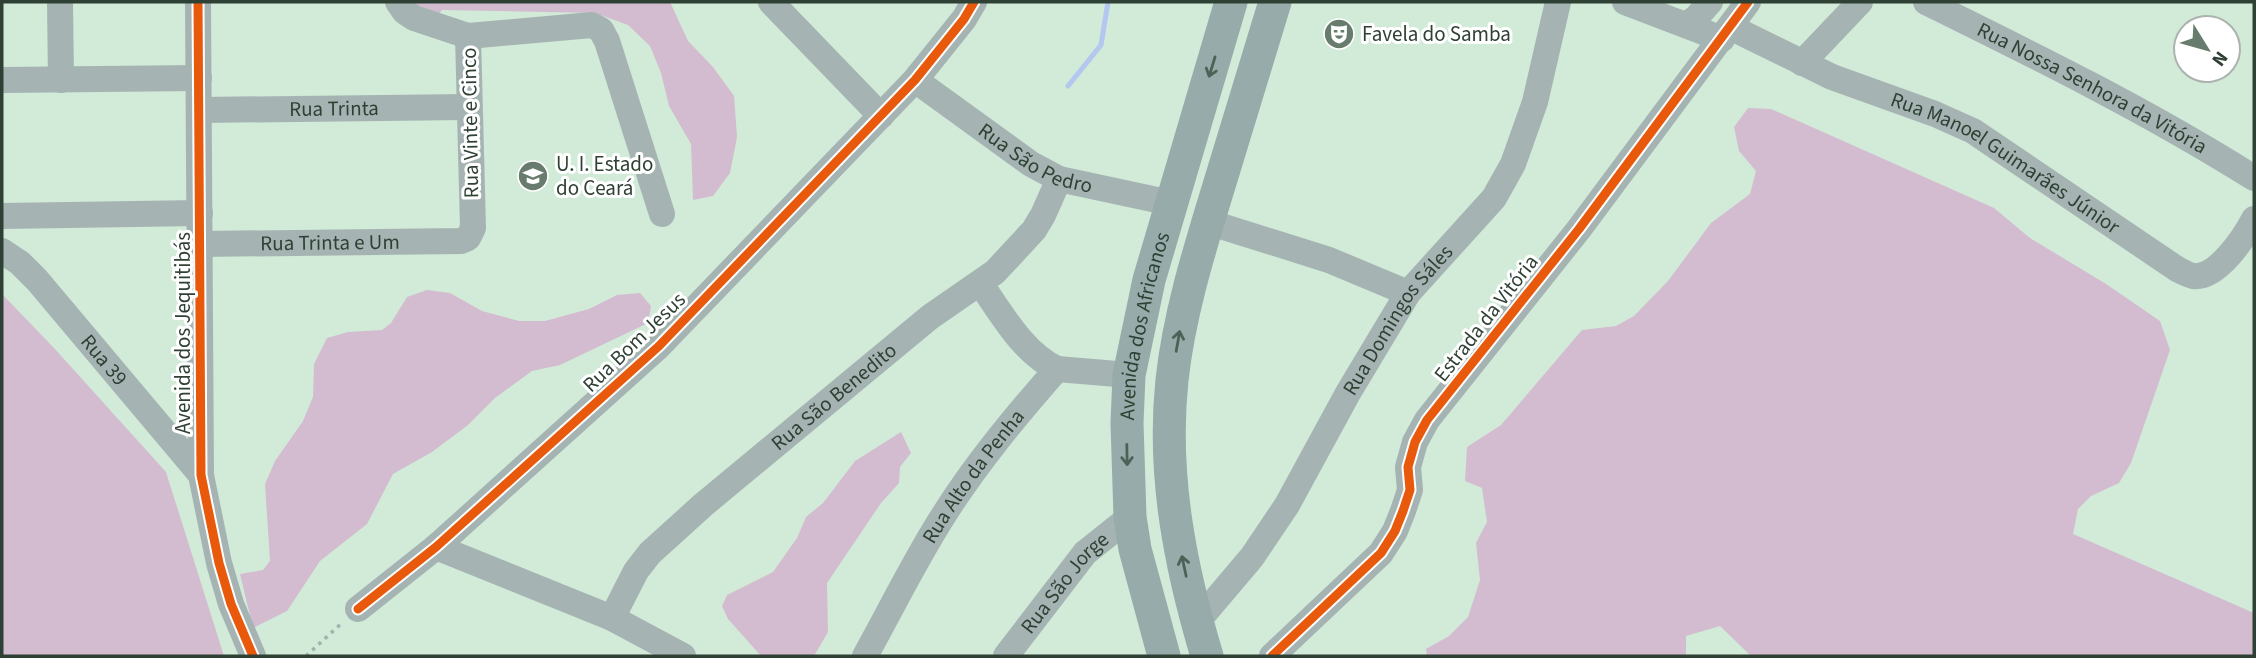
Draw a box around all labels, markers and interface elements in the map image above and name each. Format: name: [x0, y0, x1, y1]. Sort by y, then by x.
street label: Rua Nossa Senhora da Vitória: [1972, 14, 2213, 161]
north arrow: [2172, 14, 2242, 84]
theatre icon: Favela do Samba: [1322, 17, 1356, 51]
place label: Favela do Samba: [1362, 19, 1511, 49]
text: N: [2205, 45, 2234, 72]
street label: Rua Vinte e Cinco: [454, 47, 486, 199]
one-way arrow: [1204, 56, 1217, 78]
street label: Rua Manoel Guimarães Júnior: [1886, 84, 2126, 242]
street label: Rua Trinta: [289, 93, 379, 124]
street label: Rua São Pedro: [972, 115, 1095, 201]
place label: U. I. Estado do Ceará: [556, 149, 653, 203]
school or university icon: U. I. Estado do Ceará: [516, 159, 550, 193]
street label: Rua Trinta e Um: [260, 227, 400, 258]
street label: Avenida dos Africanos: [1112, 228, 1177, 421]
street label: Avenida dos Jequitibás: [168, 232, 198, 434]
street label: Rua Domingos Sáles: [1335, 238, 1460, 401]
street label: Estrada da Vitória: [1427, 248, 1545, 388]
street label: Rua Bom Jesus: [576, 285, 692, 399]
street label: Rua 39: [74, 328, 135, 392]
one-way arrow: [1172, 330, 1186, 352]
street label: Rua São Benedito: [764, 336, 903, 458]
street label: Rua Alto da Penha: [915, 403, 1032, 549]
one-way arrow: [1120, 443, 1134, 466]
street label: Rua São Jorge: [1013, 525, 1115, 640]
one-way arrow: [1176, 555, 1190, 578]

